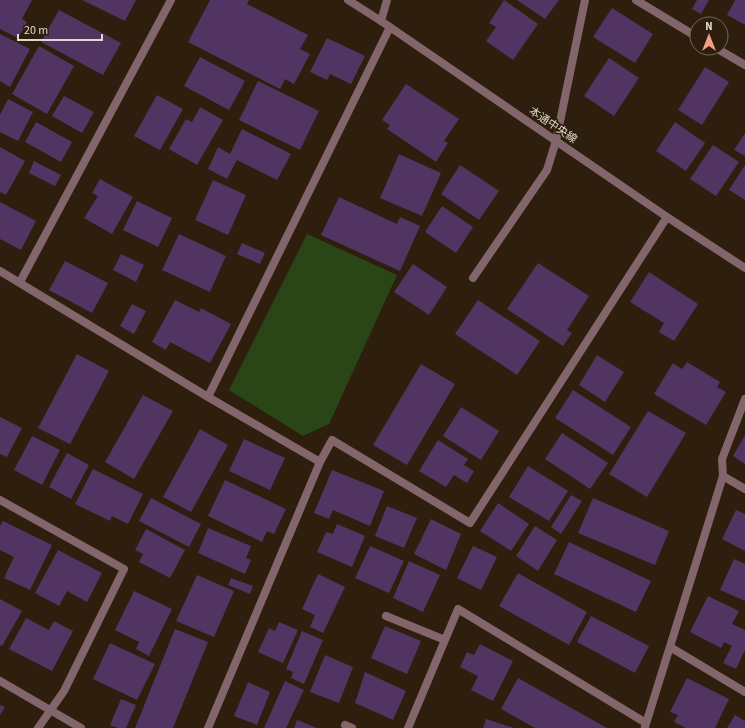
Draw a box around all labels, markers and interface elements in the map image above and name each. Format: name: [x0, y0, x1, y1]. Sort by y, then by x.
scale bar: [18, 16, 102, 42]
north arrow: [689, 16, 729, 56]
text: N: [705, 19, 713, 34]
text: 20 m: [24, 22, 48, 39]
street label: 本通中央線: [526, 103, 580, 147]

